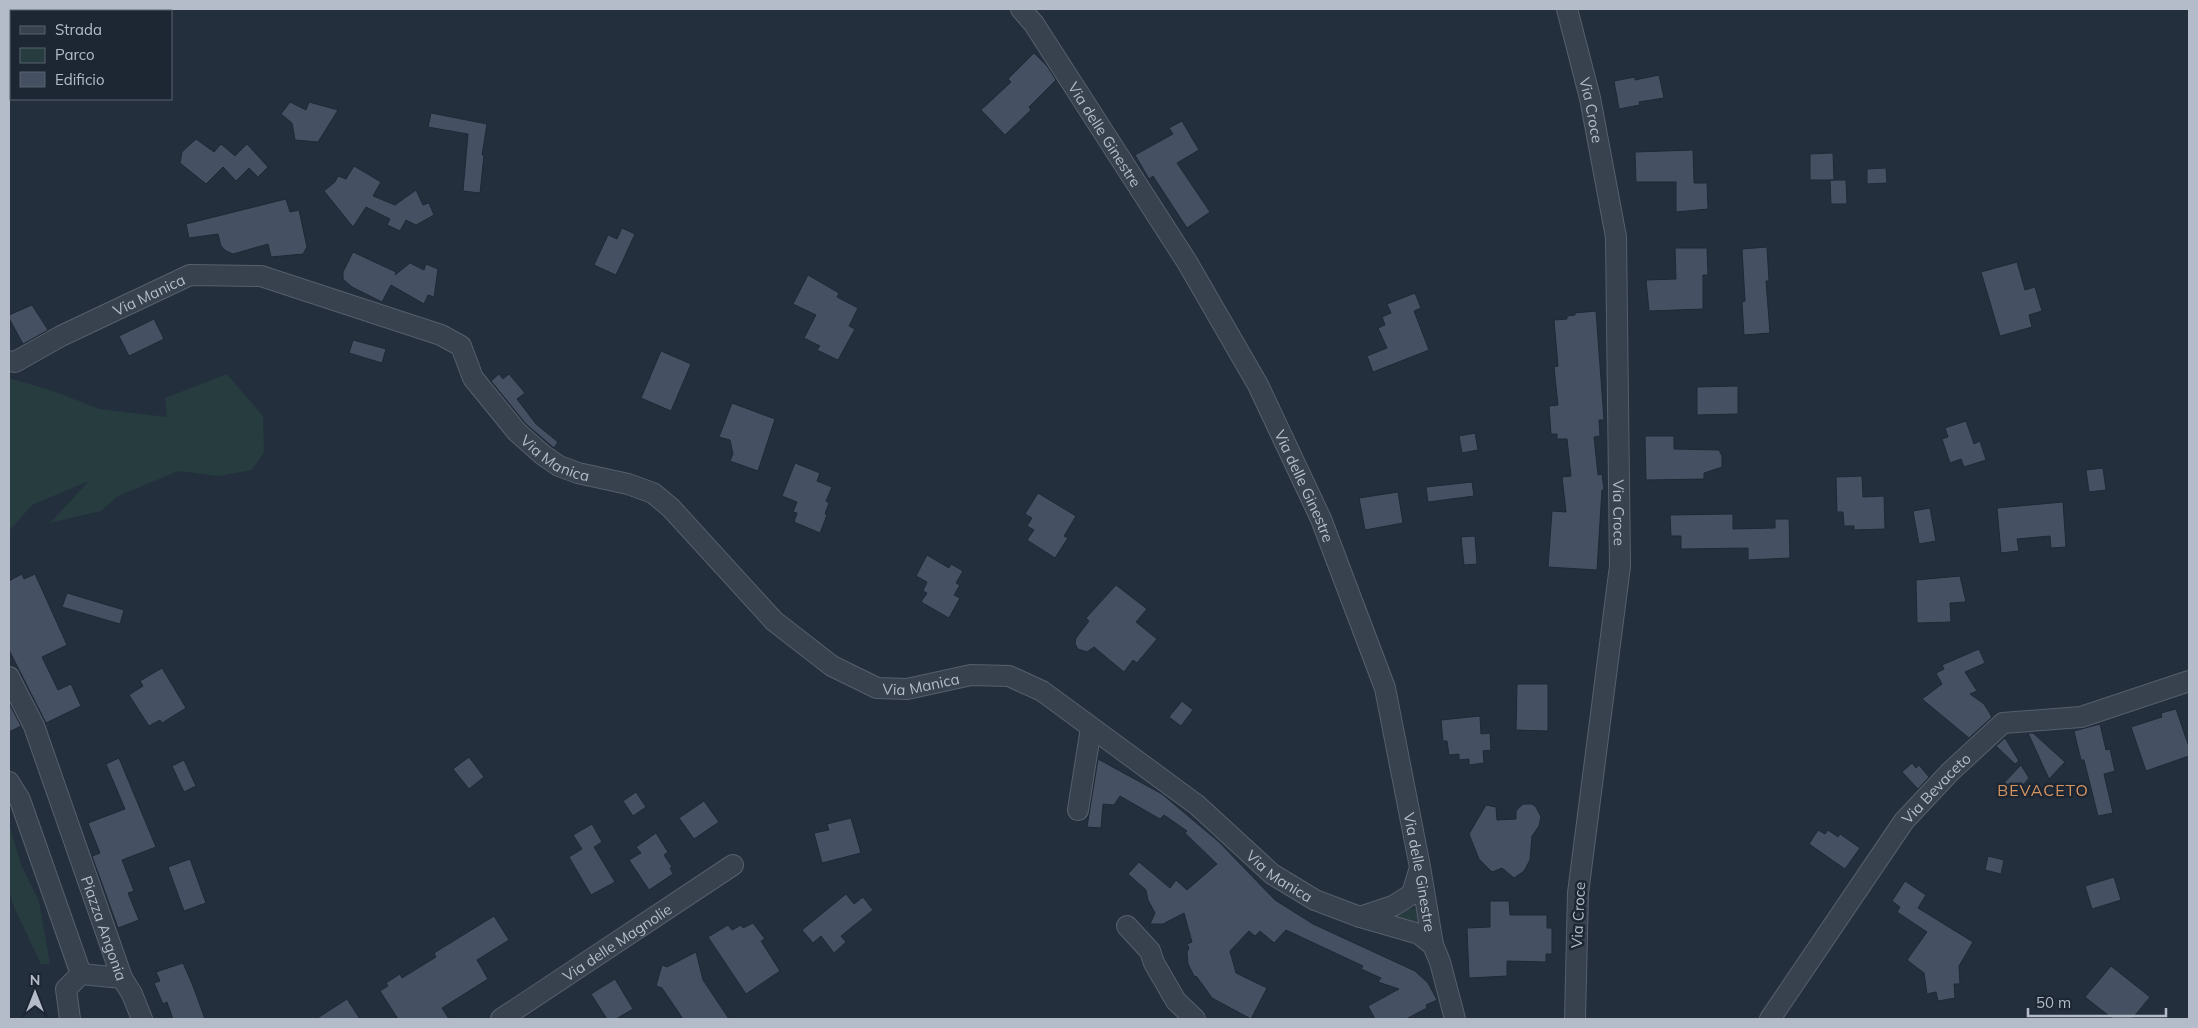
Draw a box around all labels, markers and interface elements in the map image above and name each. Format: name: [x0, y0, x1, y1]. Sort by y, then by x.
legend: [10, 10, 172, 100]
text: Strada: [55, 20, 102, 39]
text: Parco: [55, 45, 95, 64]
text: Edificio: [55, 70, 105, 89]
street label: Via Croce: [1575, 75, 1608, 144]
street label: Via delle Ginestre: [1064, 78, 1146, 190]
street label: Via Manica: [110, 269, 188, 320]
street label: Via delle Ginestre: [1271, 427, 1338, 545]
street label: Via Manica: [517, 430, 592, 485]
street label: Via Croce: [1609, 479, 1629, 546]
street label: Via Manica: [882, 668, 961, 699]
street label: Via Bevaceto: [1897, 748, 1974, 827]
district label: BEVACETO: [1997, 780, 2089, 800]
street label: Via delle Ginestre: [1400, 811, 1440, 933]
street label: Via Manica: [1242, 846, 1316, 906]
street label: Piazza Angonia: [78, 873, 132, 983]
street label: Via Croce: [1567, 881, 1589, 949]
street label: Via delle Magnolie: [559, 899, 675, 985]
north arrow: [10, 968, 60, 1018]
text: N: [30, 971, 40, 989]
scale bar: [2028, 986, 2166, 1018]
text: 50 m: [2036, 993, 2071, 1012]

